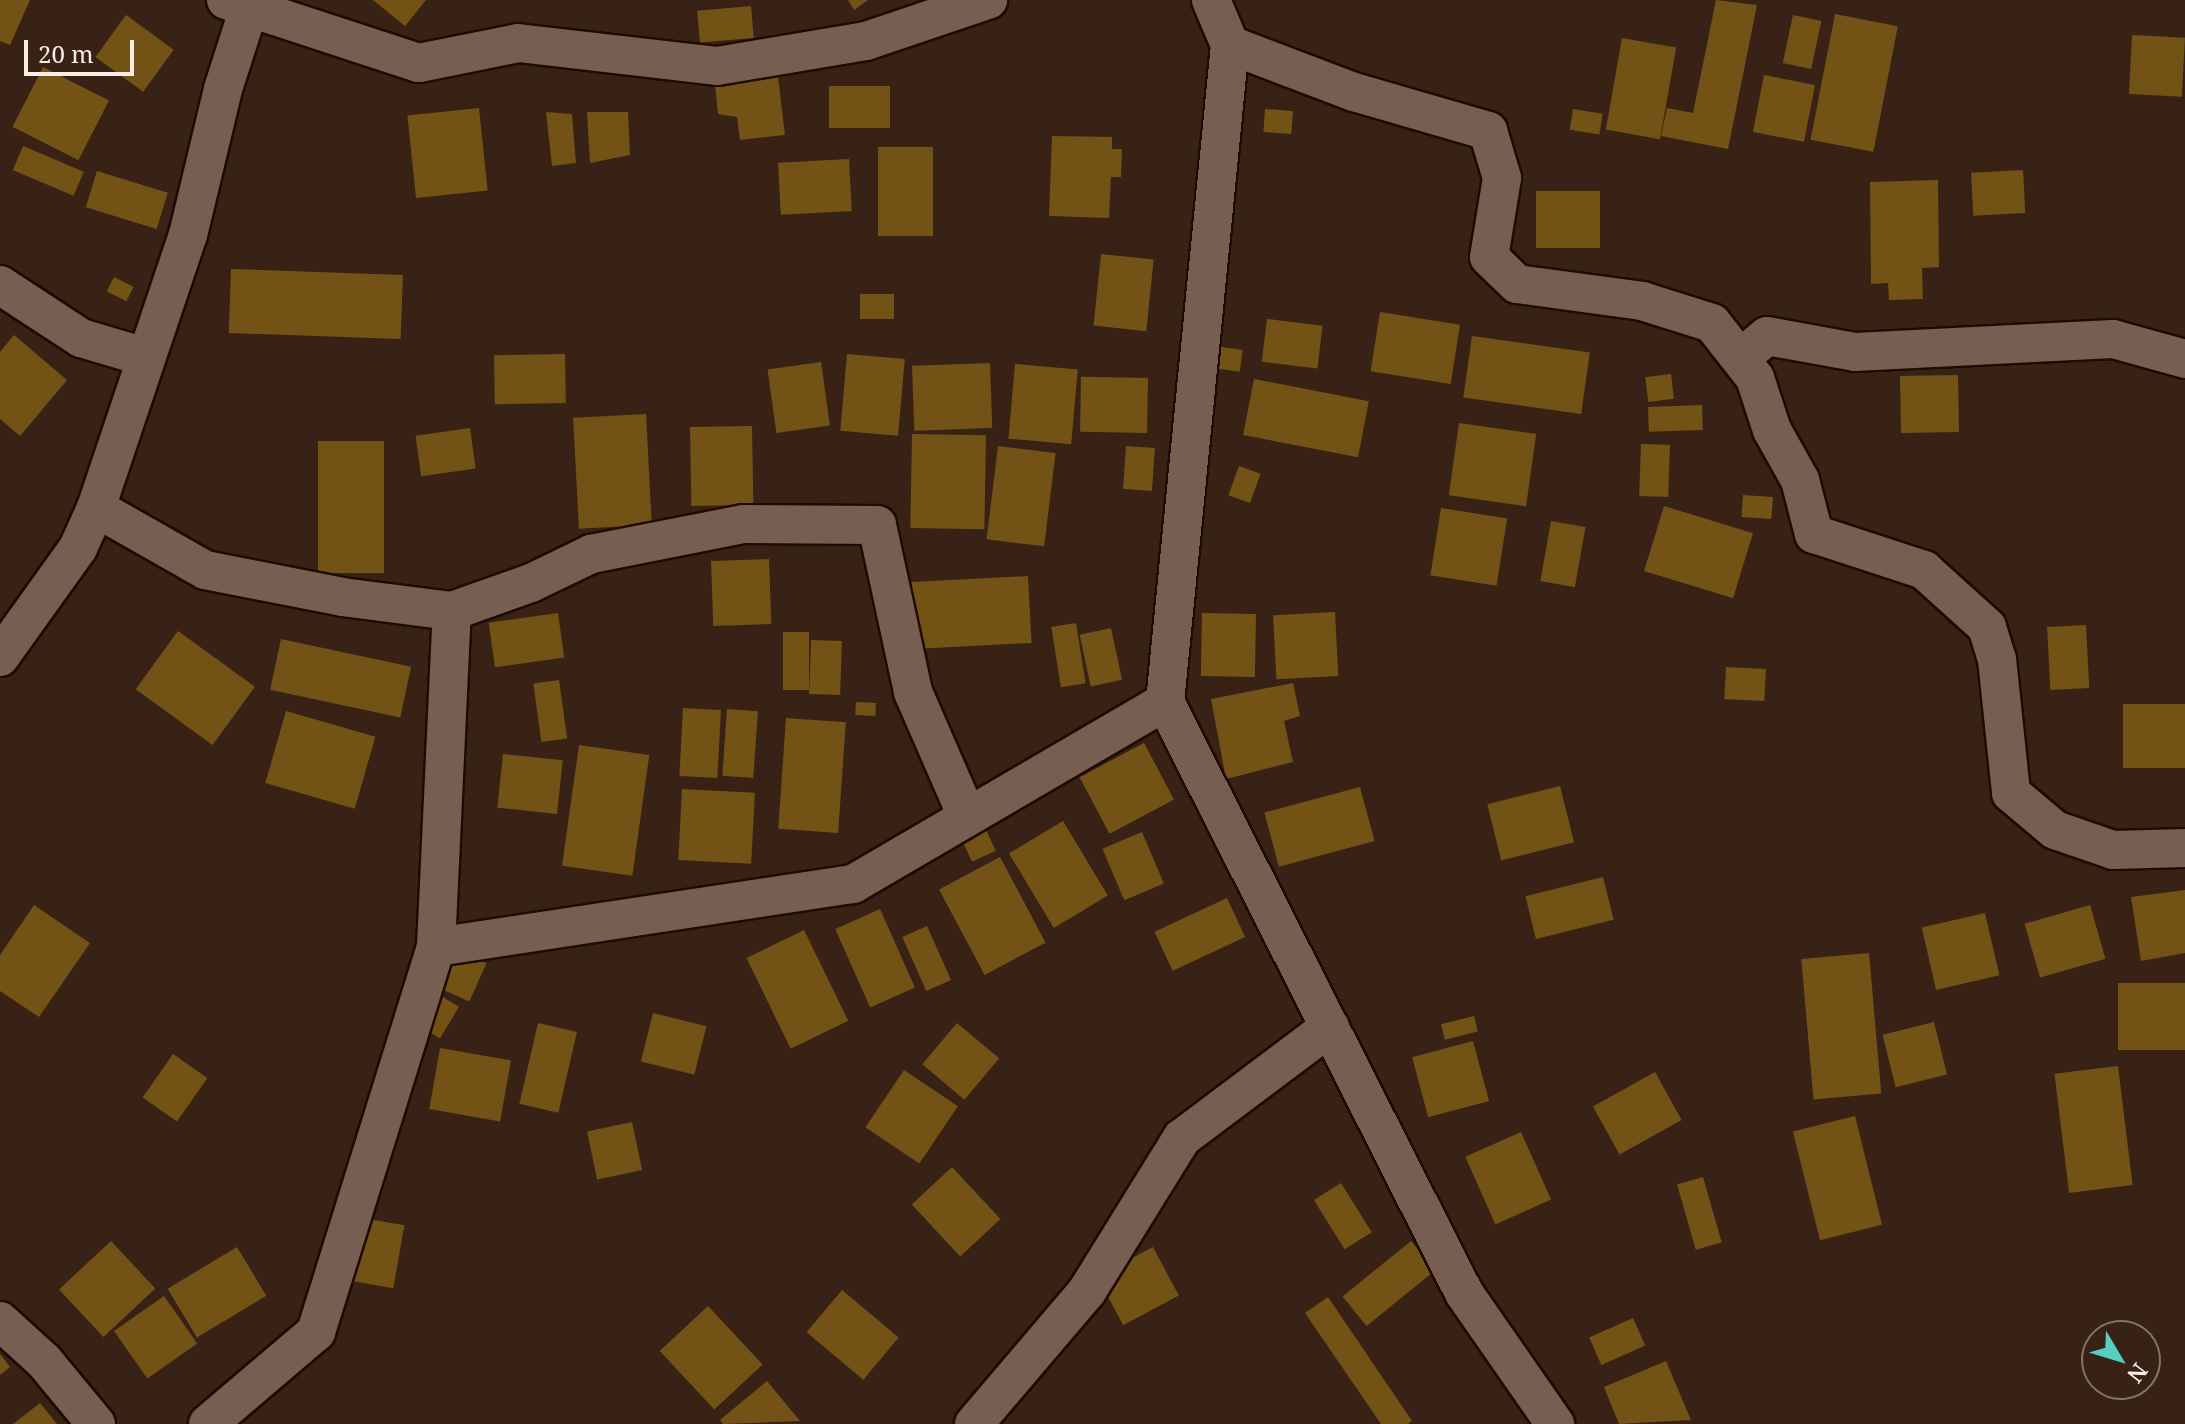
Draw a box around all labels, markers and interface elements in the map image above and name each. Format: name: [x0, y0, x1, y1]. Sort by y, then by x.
scale bar: [28, 24, 138, 74]
text: 20 m: [38, 37, 94, 70]
north arrow: [2081, 1320, 2161, 1400]
text: N: [2121, 1357, 2155, 1390]

